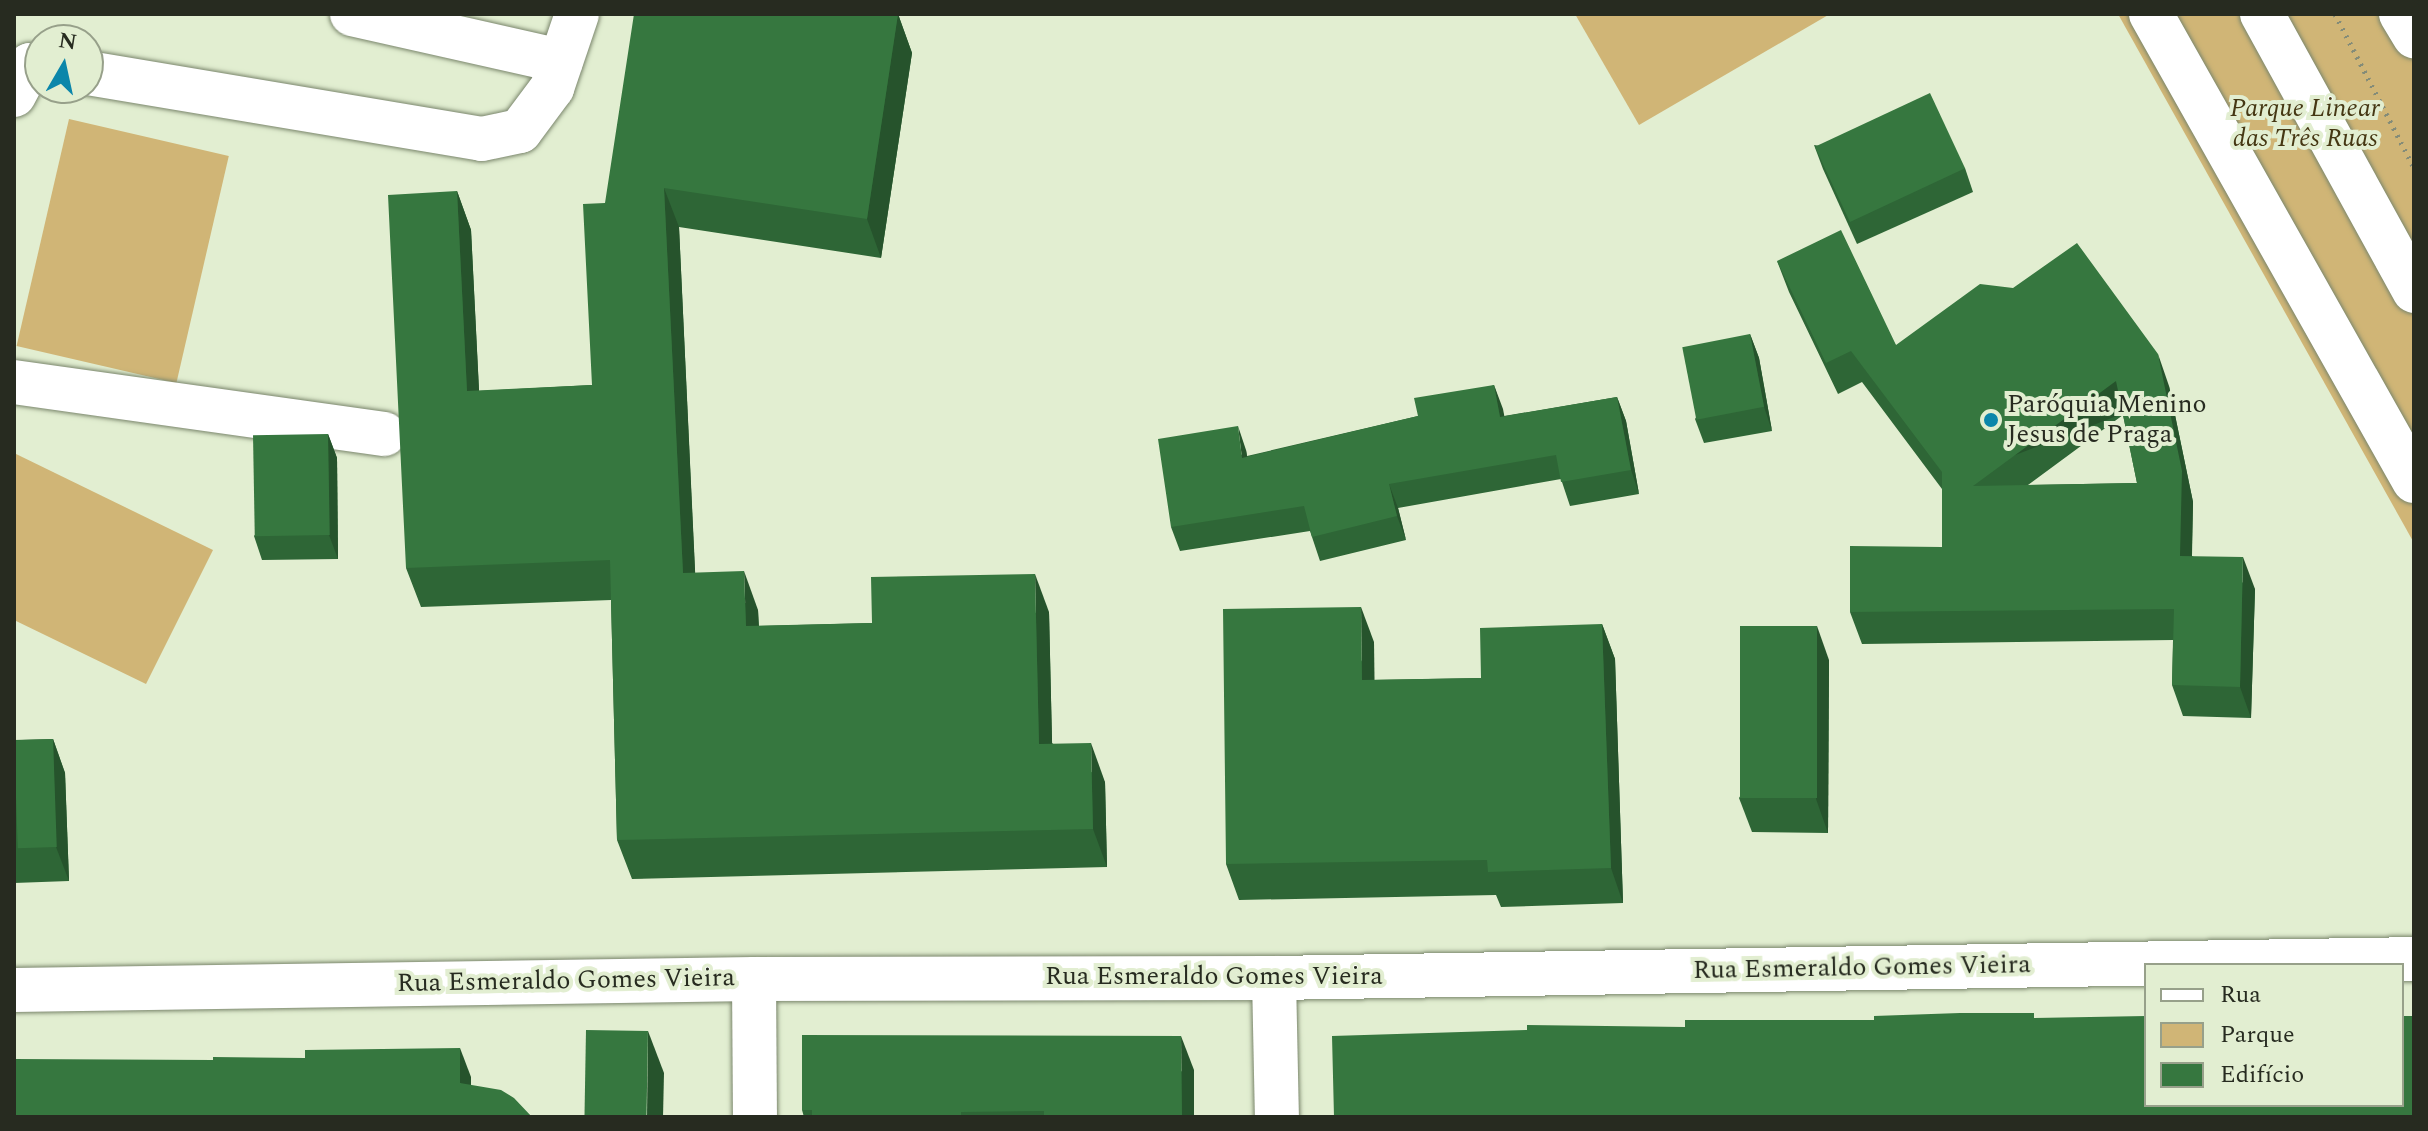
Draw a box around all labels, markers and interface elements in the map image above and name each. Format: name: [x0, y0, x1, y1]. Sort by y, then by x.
north arrow: [24, 24, 104, 104]
text: N: [56, 24, 79, 59]
park label: Parque Linear das Três Ruas: [2230, 93, 2380, 154]
place label: Paróquia Menino Jesus de Praga: [2007, 389, 2207, 450]
marker: Paróquia Menino Jesus de Praga: [1982, 411, 2000, 429]
street label: Rua Esmeraldo Gomes Vieira: [1693, 949, 2031, 987]
street label: Rua Esmeraldo Gomes Vieira: [1045, 961, 1383, 993]
street label: Rua Esmeraldo Gomes Vieira: [397, 962, 735, 1000]
legend: [2144, 963, 2404, 1107]
text: Rua: [2220, 977, 2261, 1013]
text: Parque: [2220, 1017, 2295, 1053]
text: Edifício: [2220, 1057, 2304, 1093]

